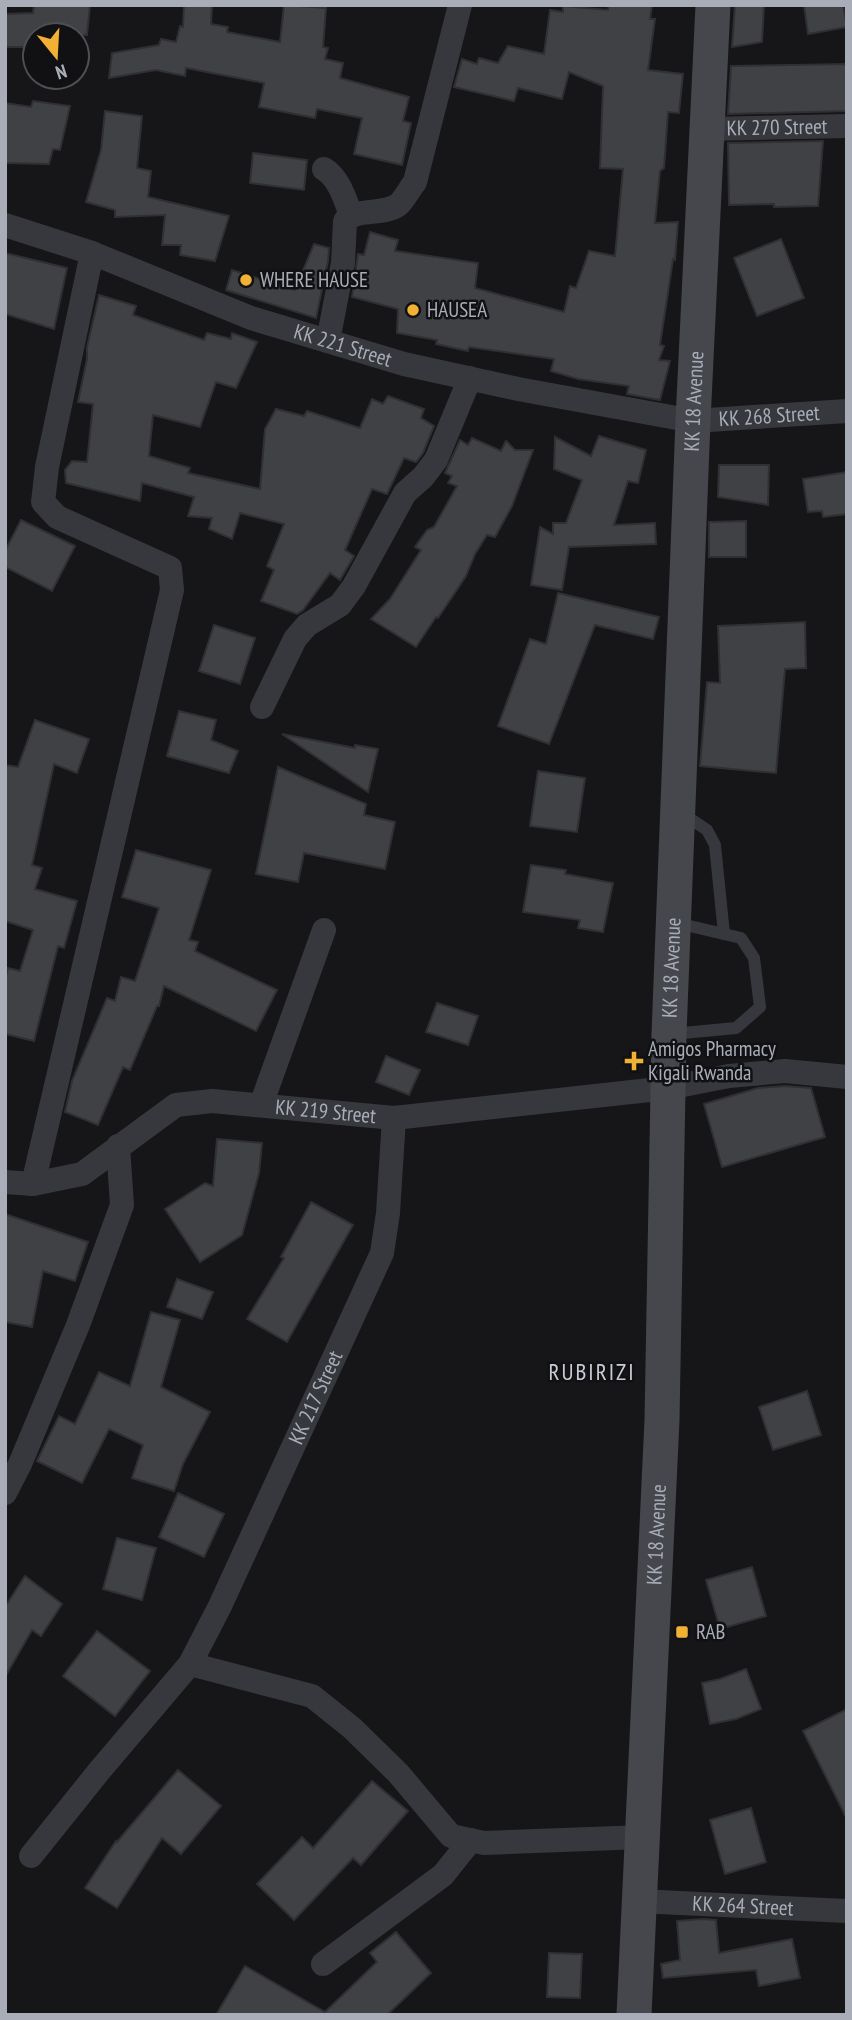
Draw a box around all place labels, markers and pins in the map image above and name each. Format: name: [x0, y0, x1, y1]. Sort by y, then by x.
place label: WHERE HAUSE: [260, 266, 368, 293]
marker: WHERE HAUSE: [238, 272, 254, 288]
place label: HAUSEA: [427, 296, 487, 323]
marker: HAUSEA: [405, 302, 421, 318]
place label: Amigos Pharmacy Kigali Rwanda: [648, 1035, 776, 1086]
marker: Amigos Pharmacy Kigali Rwanda: [626, 1053, 642, 1069]
place label: RAB: [696, 1618, 725, 1645]
marker: RAB: [674, 1624, 690, 1640]

